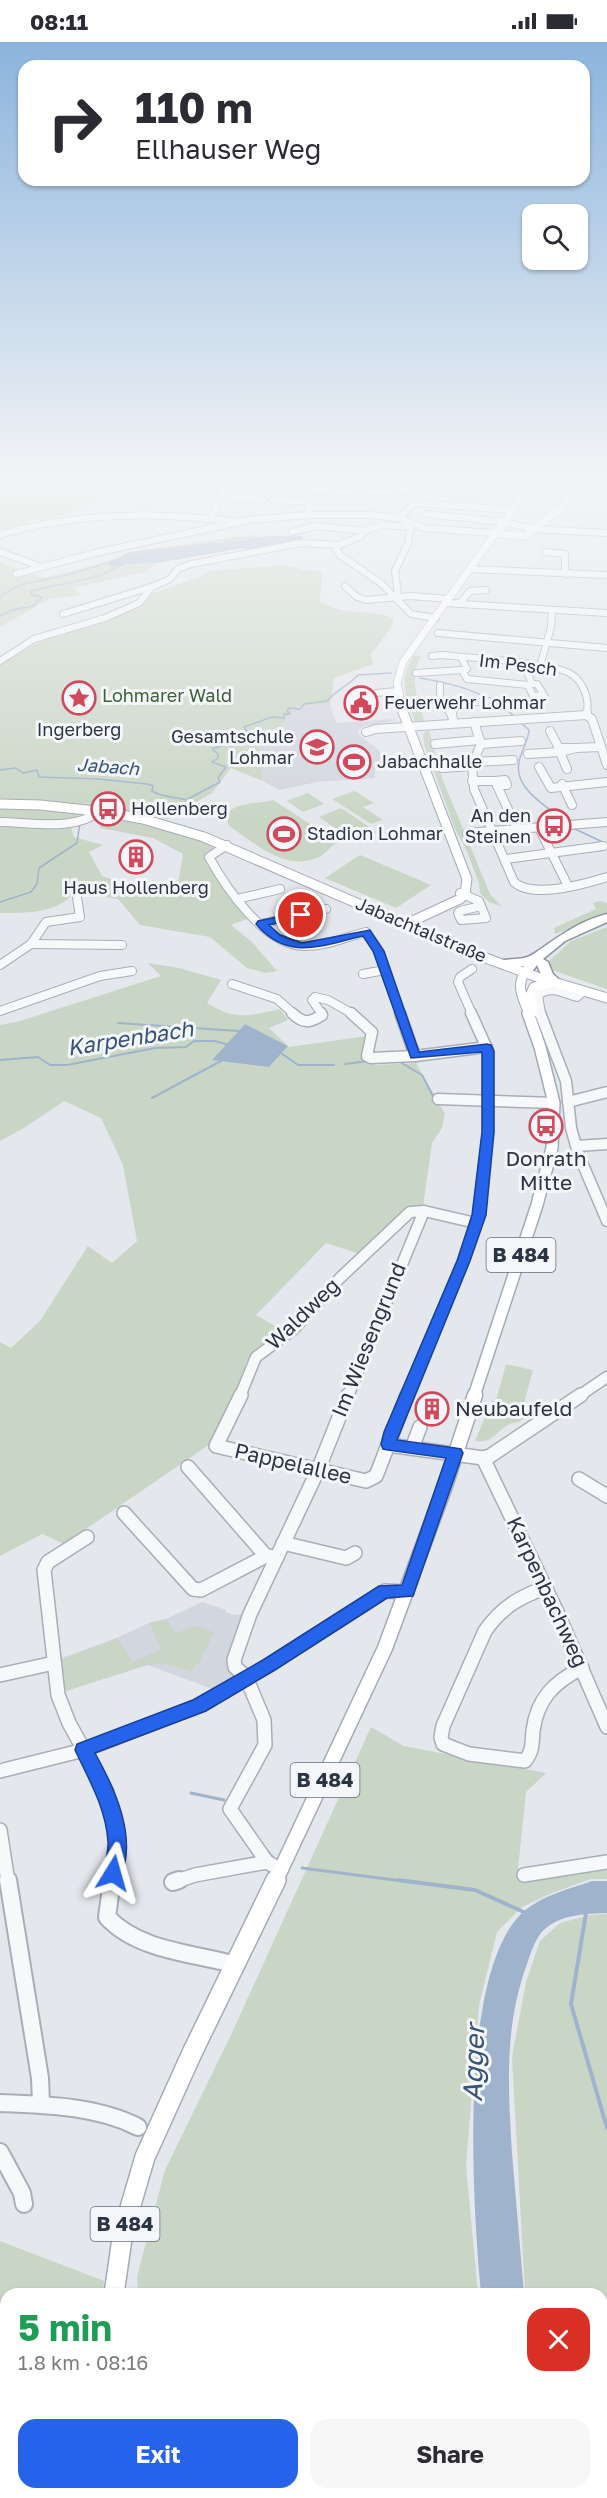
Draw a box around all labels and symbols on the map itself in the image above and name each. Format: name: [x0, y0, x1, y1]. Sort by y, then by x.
street label: Im Pesch: [478, 648, 558, 680]
place icon: Ingerberg: [61, 680, 97, 716]
park label: Lohmarer Wald: [102, 684, 232, 706]
public building icon: Feuerwehr Lohmar: [343, 685, 379, 721]
place label: Feuerwehr Lohmar: [384, 691, 546, 713]
place label: Ingerberg: [37, 718, 121, 740]
place label: Gesamtschule Lohmar: [171, 725, 294, 768]
school or university icon: Gesamtschule Lohmar: [299, 729, 335, 765]
sports icon: Jabachhalle: [336, 744, 372, 780]
place label: Jabachhalle: [377, 750, 482, 772]
water label: Jabach: [76, 753, 141, 779]
bus stop icon: Hollenberg: [90, 791, 126, 827]
place label: Hollenberg: [131, 797, 228, 819]
place label: An den Steinen: [465, 804, 531, 847]
bus stop icon: An den Steinen: [536, 808, 572, 844]
sports icon: Stadion Lohmar: [266, 816, 302, 852]
place label: Stadion Lohmar: [307, 822, 443, 844]
building icon: Haus Hollenberg: [118, 839, 154, 875]
place label: Haus Hollenberg: [63, 876, 209, 898]
pin: [275, 889, 326, 940]
street label: Jabachtalstraße: [353, 892, 490, 967]
water label: Karpenbach: [65, 1014, 196, 1061]
bus stop icon: Donrath Mitte: [528, 1108, 564, 1144]
place label: Donrath Mitte: [505, 1145, 587, 1195]
road number: B 484: [486, 1238, 556, 1272]
street label: Im Wiesengrund: [325, 1259, 411, 1421]
street label: Waldweg: [260, 1272, 345, 1355]
building icon: Neubaufeld: [414, 1391, 450, 1427]
place label: Neubaufeld: [455, 1395, 572, 1421]
street label: Pappelallee: [232, 1437, 354, 1489]
street label: Karpenbachweg: [502, 1512, 594, 1671]
road number: B 484: [290, 1763, 360, 1797]
position arrow: [81, 1841, 145, 1905]
water label: Agger: [456, 2020, 490, 2102]
road number: B 484: [90, 2207, 160, 2241]

